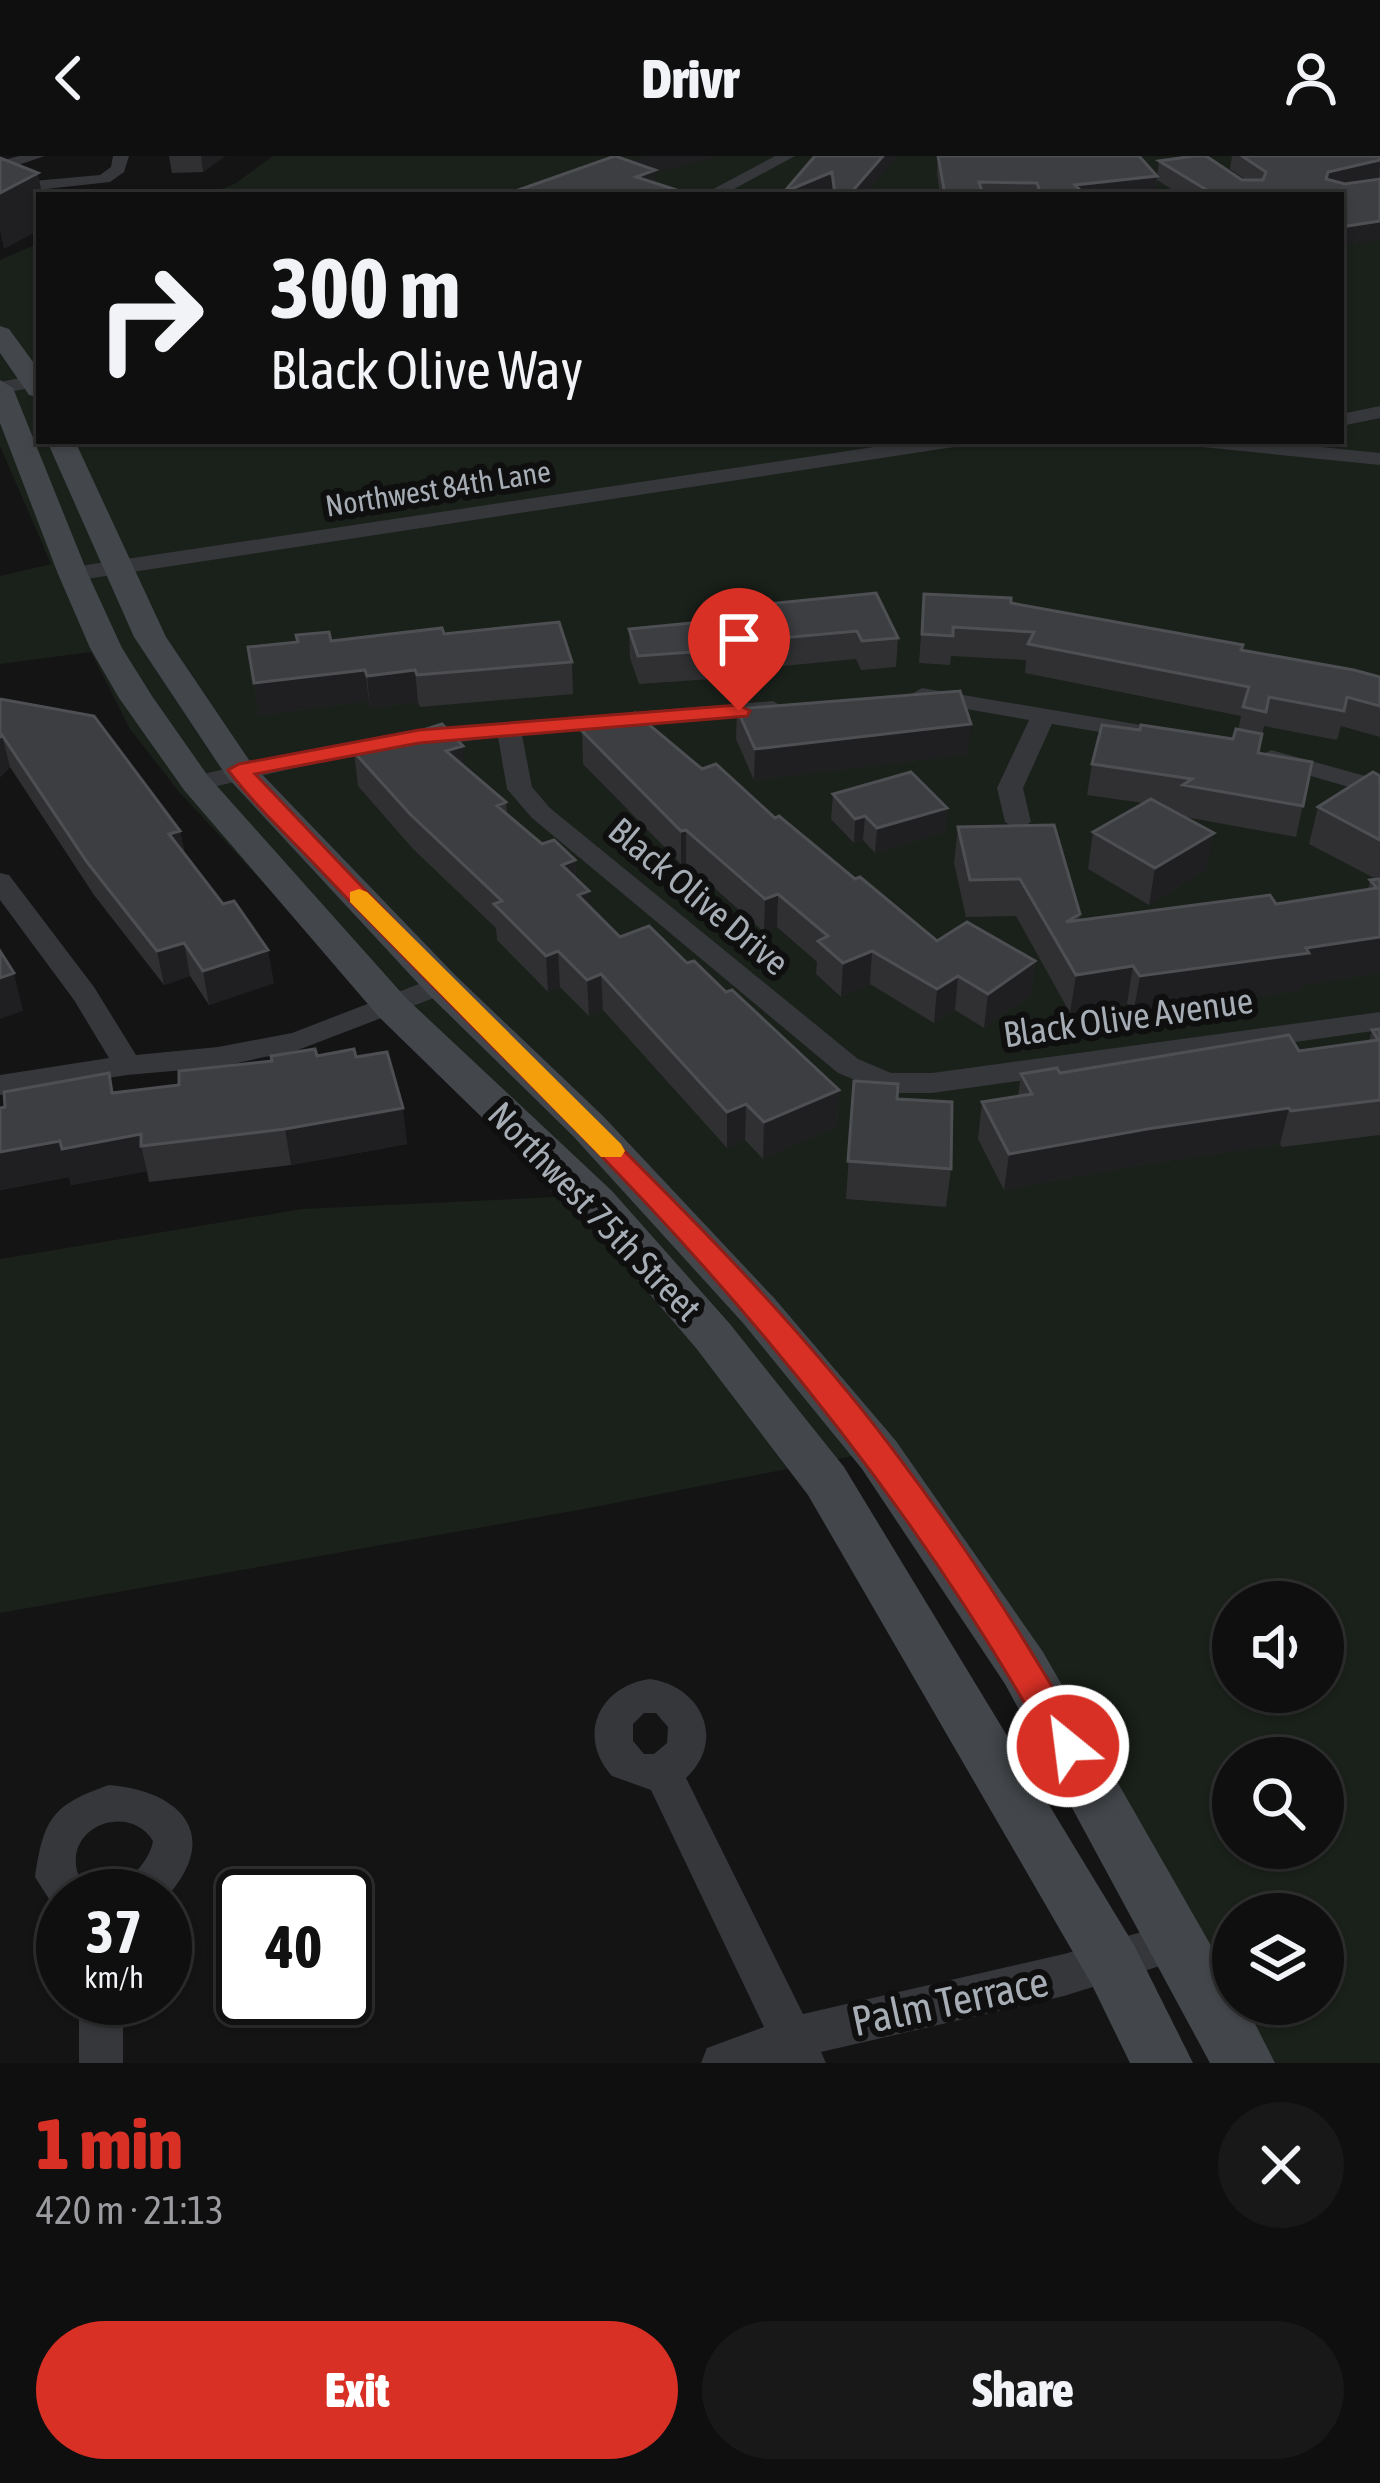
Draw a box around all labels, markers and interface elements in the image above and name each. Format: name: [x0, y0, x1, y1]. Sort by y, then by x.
icon: back: [36, 45, 102, 111]
icon: person: [1278, 45, 1344, 111]
text: Drivr: [642, 48, 738, 109]
icon: right: [72, 240, 228, 396]
text: 300 m: [270, 240, 460, 336]
text: Black Olive Way: [270, 339, 583, 400]
street label: Northwest 84th Lane: [323, 453, 553, 523]
pin: [688, 588, 790, 711]
icon: arrive: [706, 606, 772, 672]
street label: Black Olive Drive: [601, 809, 797, 983]
street label: Black Olive Avenue: [1000, 979, 1256, 1055]
street label: Northwest 75th Street: [480, 1093, 710, 1329]
map controls: [1212, 1581, 1344, 2025]
button: sound: [1212, 1581, 1344, 1713]
position arrow: [1005, 1683, 1131, 1809]
button: search: [1212, 1737, 1344, 1869]
speed limit sign: 40: [216, 1869, 372, 2025]
button: layers: [1212, 1893, 1344, 2025]
text: 37: [86, 1897, 142, 1966]
street label: Palm Terrace: [847, 1957, 1053, 2045]
text: km/h: [84, 1960, 144, 1994]
text: 1 min: [36, 2102, 183, 2184]
button: close: [1218, 2102, 1344, 2228]
text: 420 m · 21:13: [36, 2188, 224, 2232]
button: Exit: [36, 2321, 678, 2459]
button: Share: [702, 2321, 1344, 2459]

